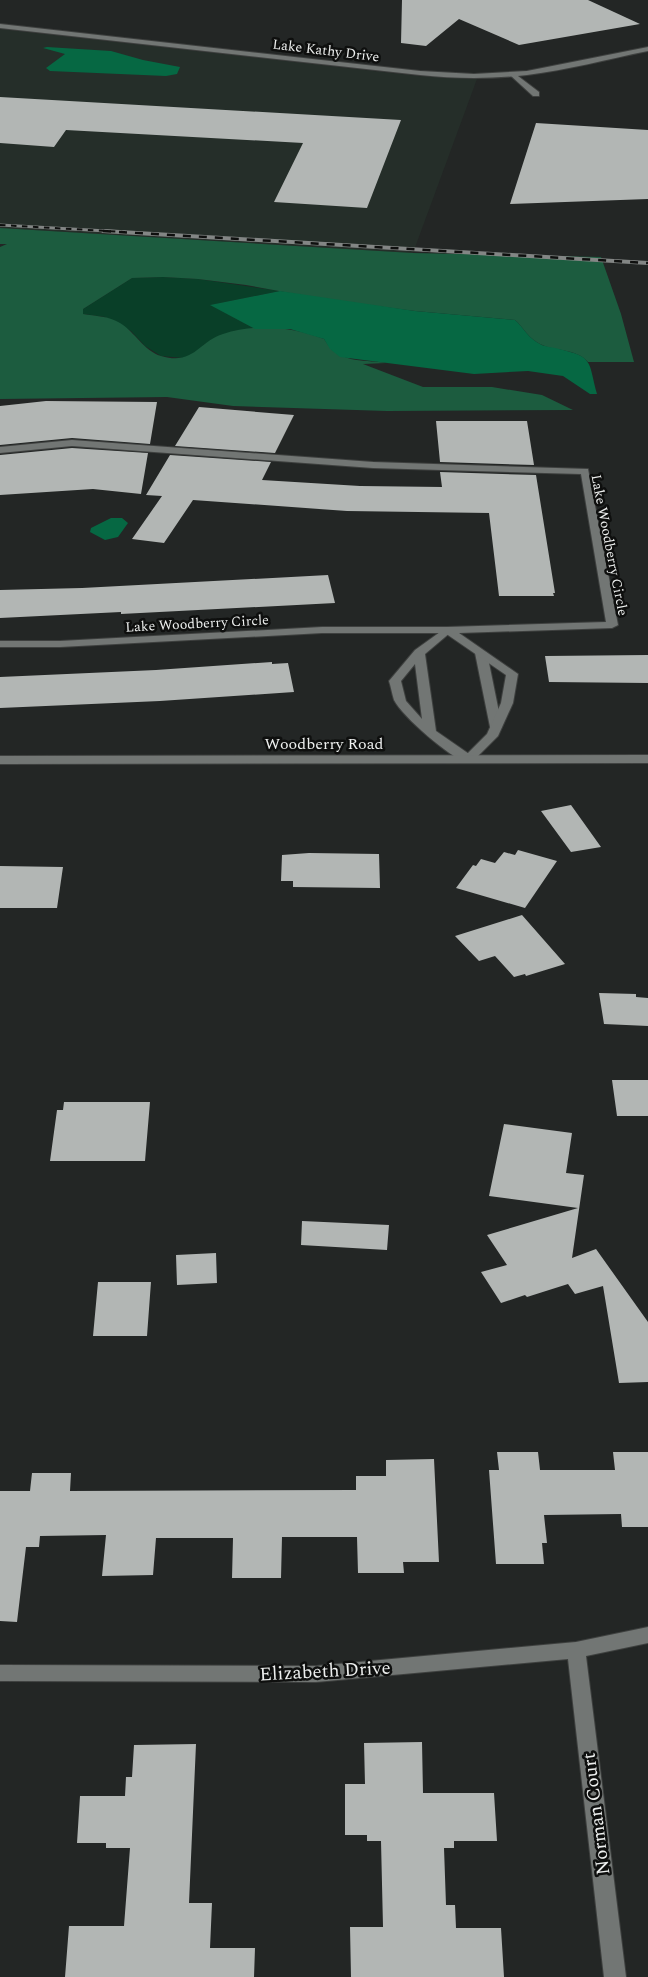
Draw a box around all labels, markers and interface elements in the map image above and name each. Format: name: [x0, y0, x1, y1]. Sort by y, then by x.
street label: Lake Kathy Drive: [271, 34, 381, 67]
street label: Lake Woodberry Circle: [585, 473, 634, 618]
street label: Lake Woodberry Circle: [125, 609, 270, 638]
street label: Woodberry Road: [265, 732, 384, 756]
street label: Elizabeth Drive: [259, 1654, 391, 1689]
street label: Norman Court: [575, 1751, 618, 1877]

